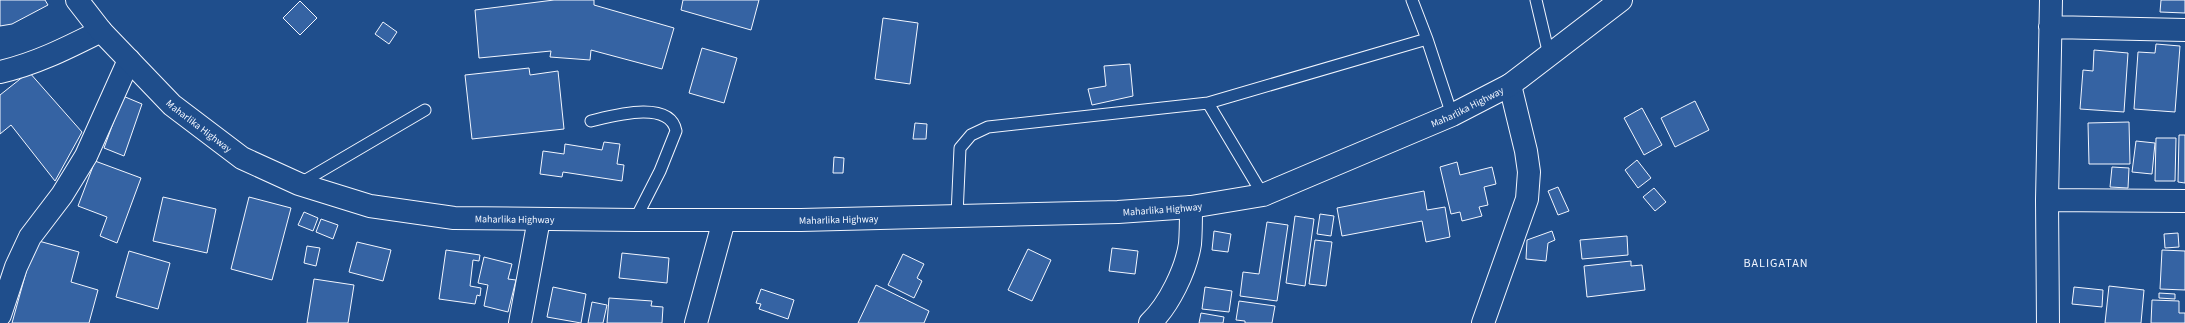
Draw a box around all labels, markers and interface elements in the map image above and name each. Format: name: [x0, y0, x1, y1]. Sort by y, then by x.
street label: Maharlika Highway: [1429, 83, 1506, 131]
street label: Maharlika Highway: [162, 97, 235, 156]
street label: Maharlika Highway: [1122, 199, 1204, 220]
street label: Maharlika Highway: [475, 212, 555, 227]
street label: Maharlika Highway: [799, 212, 879, 228]
district label: BALIGATAN: [1743, 255, 1809, 272]

